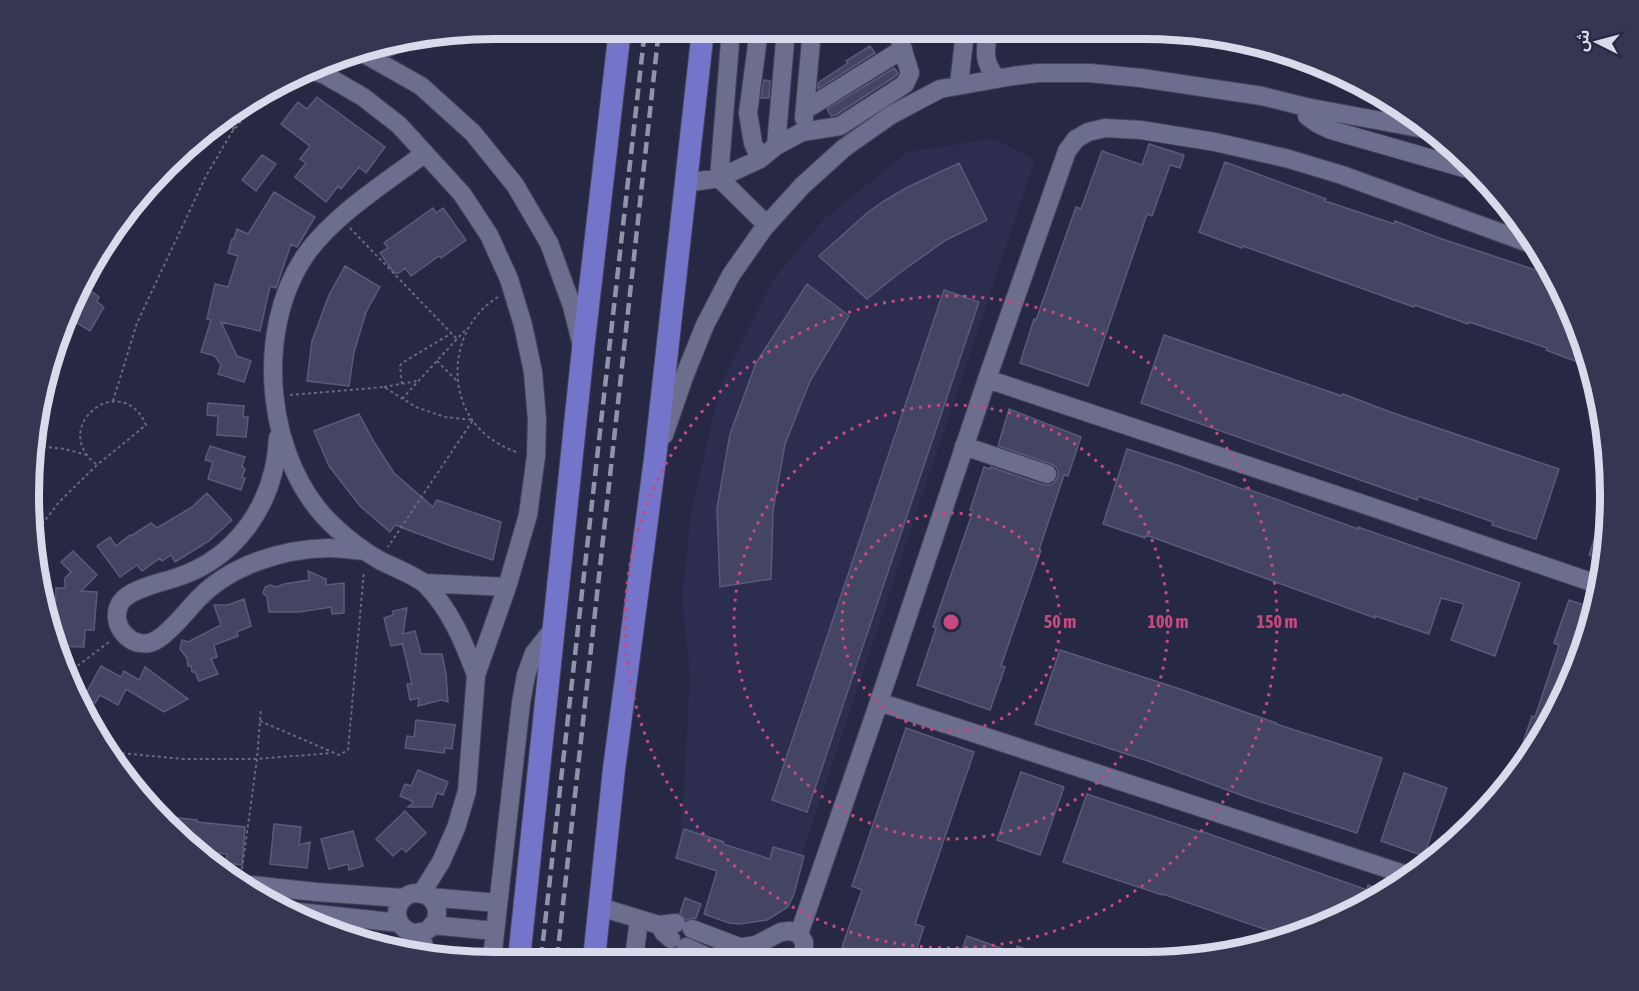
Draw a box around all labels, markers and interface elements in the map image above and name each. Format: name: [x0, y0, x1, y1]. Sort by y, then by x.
north arrow: [1567, 12, 1627, 72]
text: ش: [1572, 29, 1593, 52]
text: 50 m: [1044, 611, 1076, 632]
text: 100 m: [1148, 611, 1188, 632]
text: 150 m: [1257, 611, 1297, 632]
centre of rings: [941, 612, 961, 632]

